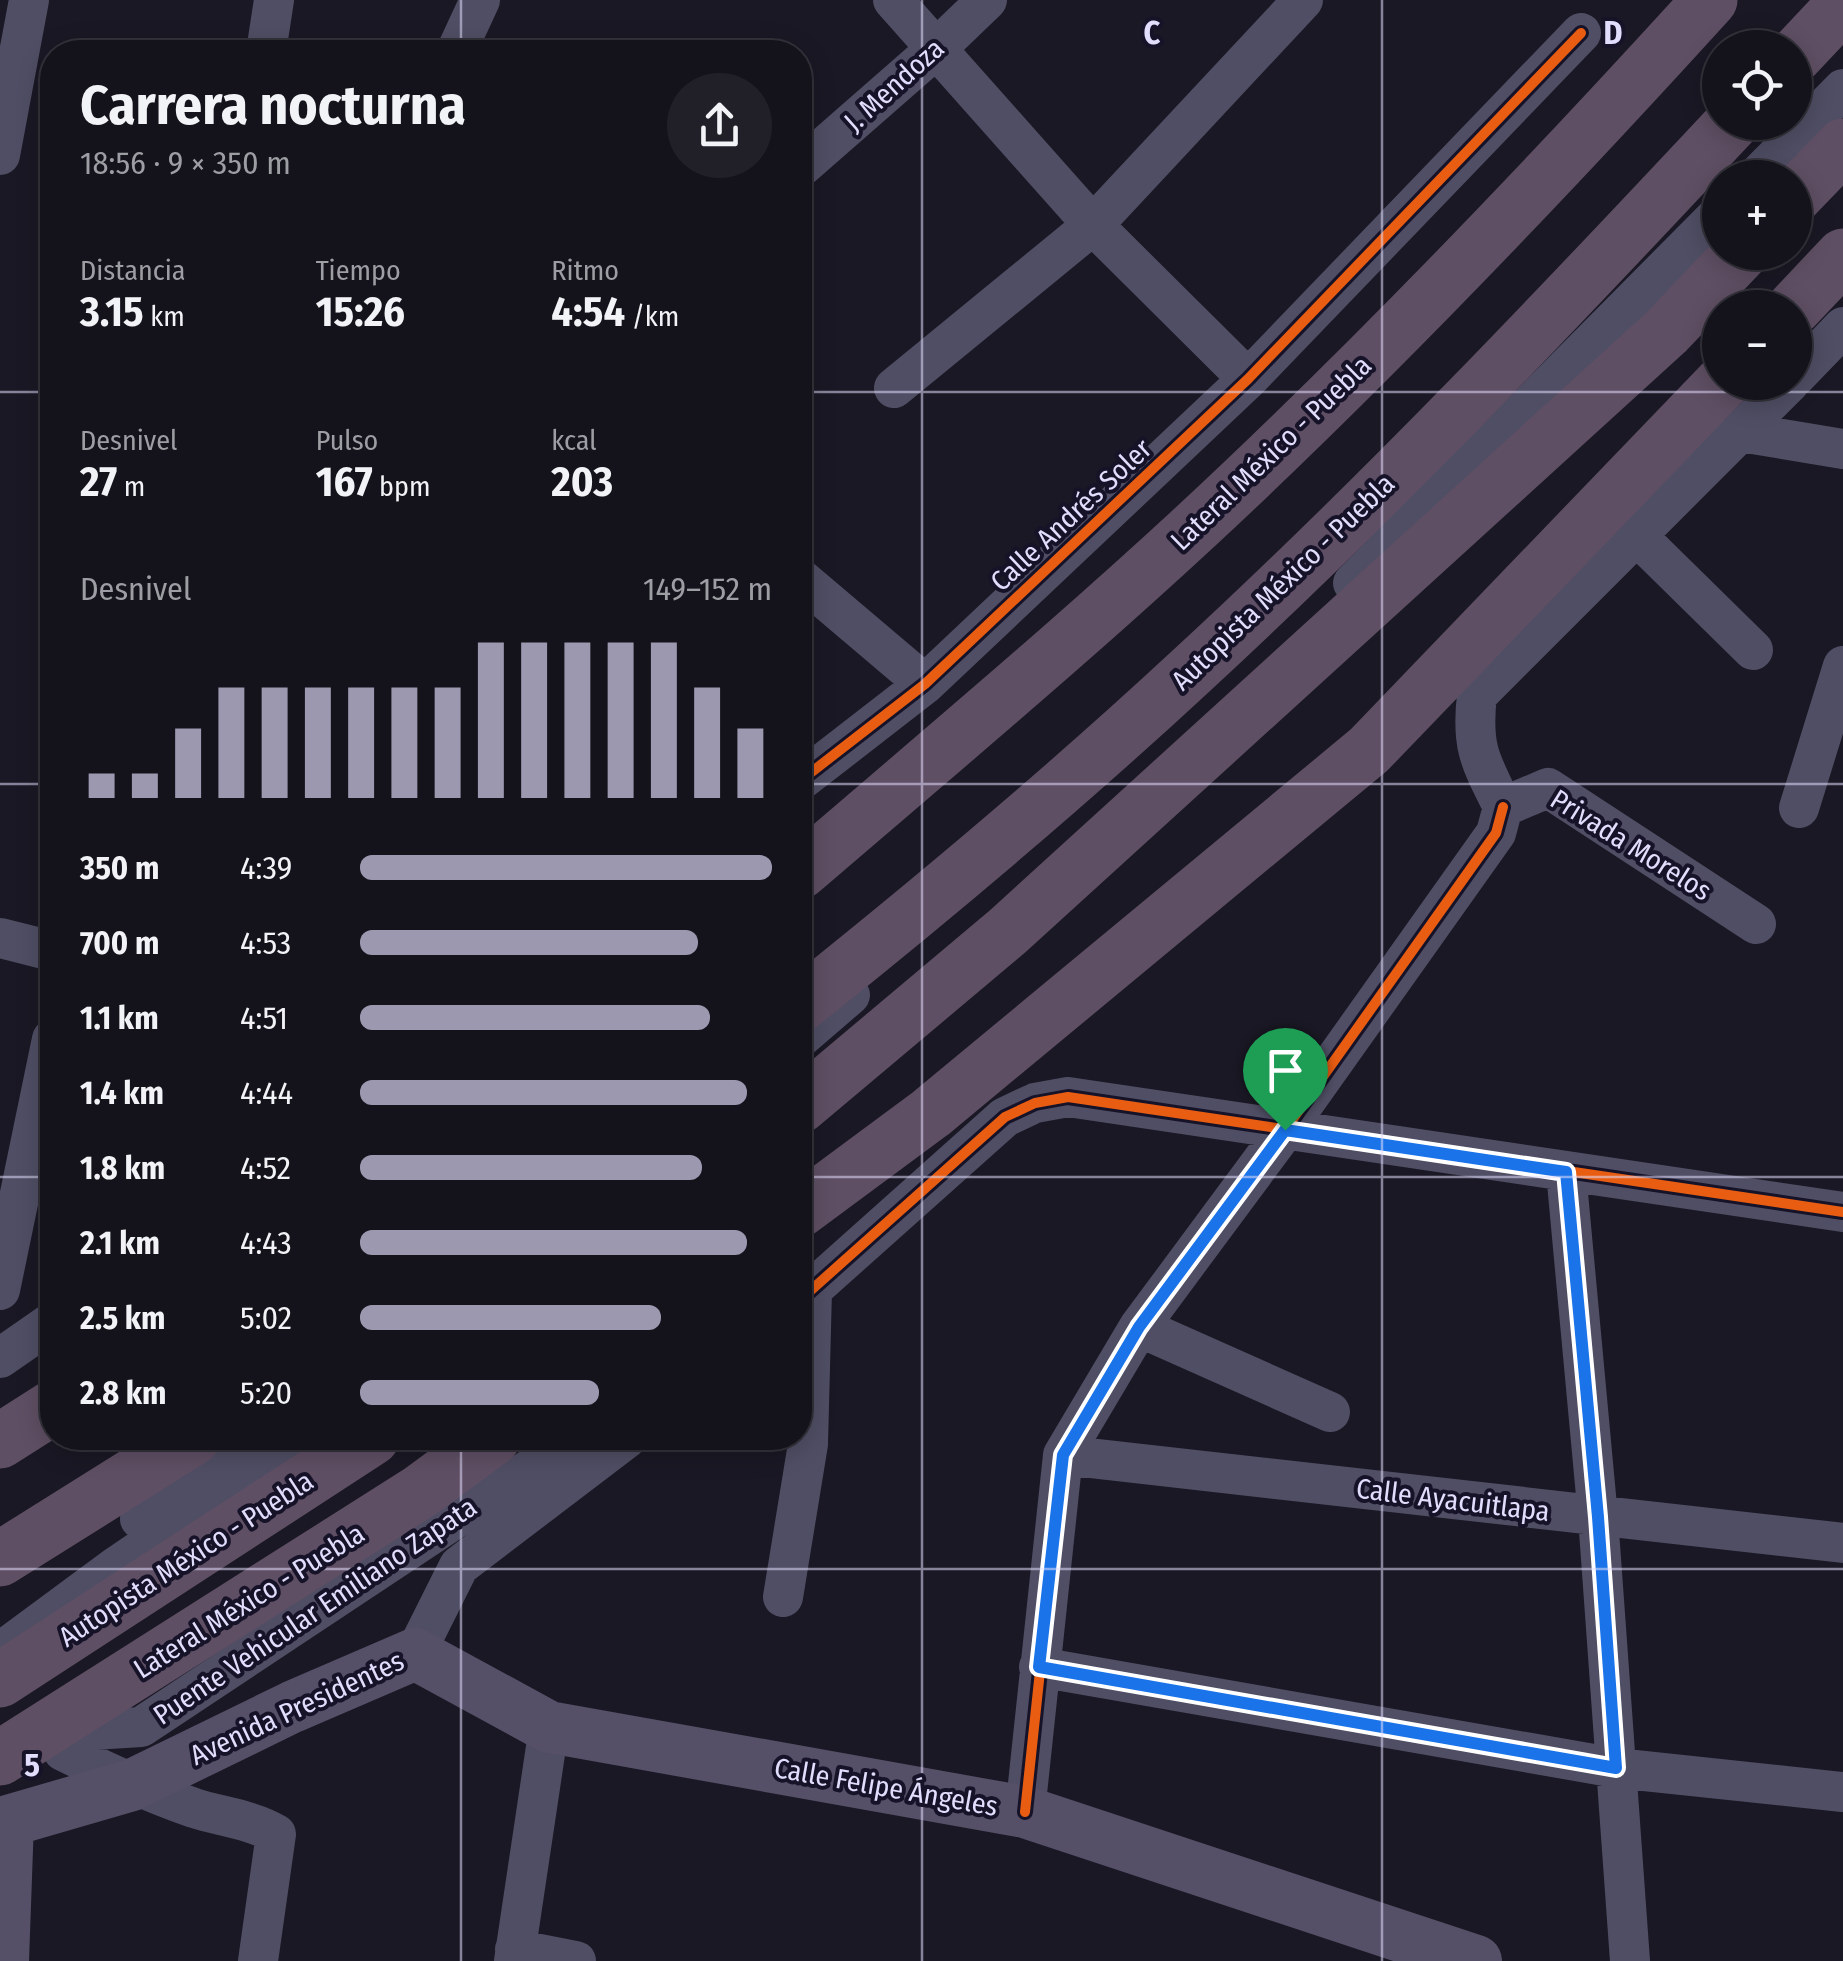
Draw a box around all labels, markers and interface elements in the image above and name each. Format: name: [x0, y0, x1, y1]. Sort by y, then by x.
text: C: [1144, 14, 1161, 52]
text: D: [1603, 14, 1623, 52]
map controls: [1702, 30, 1812, 400]
button: locate: [1702, 30, 1812, 140]
street label: J. Mendoza: [837, 32, 951, 138]
text: Carrera nocturna: [80, 73, 466, 139]
button: share: [667, 73, 772, 178]
text: 18:56 · 9 × 350 m: [80, 144, 291, 182]
button: +: [1702, 160, 1812, 270]
text: Distancia: [80, 254, 185, 287]
text: Tiempo: [316, 254, 401, 287]
text: Ritmo: [551, 254, 619, 287]
text: 3.15: [80, 287, 144, 337]
text: 15:26: [316, 287, 405, 337]
text: 4:54: [551, 287, 625, 337]
button: −: [1702, 290, 1812, 400]
text: km: [144, 300, 185, 333]
text: /km: [625, 300, 679, 333]
street label: Lateral México - Puebla: [1164, 349, 1378, 557]
text: Desnivel: [80, 424, 177, 457]
text: Pulso: [316, 424, 378, 457]
text: kcal: [551, 424, 597, 457]
street label: Calle Andrés Soler: [984, 432, 1158, 598]
text: 27: [80, 457, 117, 507]
text: 167: [316, 457, 373, 507]
text: 203: [551, 457, 613, 507]
street label: Autopista México - Puebla: [1165, 467, 1401, 697]
text: m: [117, 470, 145, 503]
text: bpm: [373, 470, 430, 503]
text: Desnivel: [80, 570, 191, 608]
text: 149–152 m: [643, 570, 772, 608]
street label: Privada Morelos: [1544, 782, 1718, 908]
text: 350 m: [80, 849, 159, 887]
text: 4:39: [240, 849, 292, 887]
text: 700 m: [80, 924, 159, 962]
text: 4:53: [240, 924, 291, 962]
text: 1.1 km: [80, 999, 159, 1037]
text: 4:51: [240, 999, 288, 1037]
pin: [1243, 1028, 1328, 1131]
icon: arrive: [1258, 1043, 1313, 1098]
text: 1.4 km: [80, 1074, 164, 1112]
text: 4:44: [240, 1074, 293, 1112]
text: 1.8 km: [80, 1149, 165, 1187]
text: 4:52: [240, 1149, 291, 1187]
text: 2.1 km: [80, 1224, 160, 1262]
text: 4:43: [240, 1224, 292, 1262]
text: 2.5 km: [80, 1299, 166, 1337]
text: 5:02: [240, 1299, 292, 1337]
text: 2.8 km: [80, 1374, 166, 1412]
text: 5:20: [240, 1374, 292, 1412]
street label: Autopista México - Puebla: [53, 1464, 319, 1654]
street label: Calle Ayacuitlapa: [1354, 1472, 1552, 1528]
street label: Puente Vehicular Emiliano Zapata: [147, 1490, 483, 1732]
street label: Lateral México - Puebla: [128, 1517, 370, 1685]
street label: Avenida Presidentes: [185, 1644, 409, 1772]
text: 5: [24, 1746, 40, 1784]
street label: Calle Felipe Ángeles: [772, 1751, 1000, 1823]

